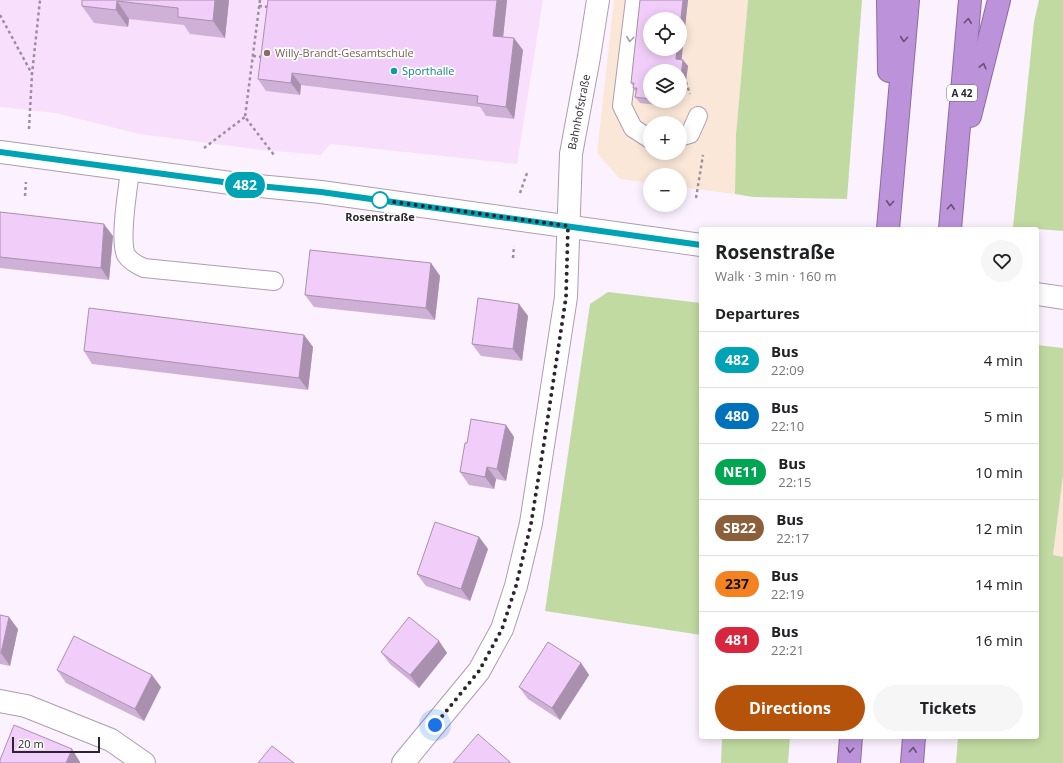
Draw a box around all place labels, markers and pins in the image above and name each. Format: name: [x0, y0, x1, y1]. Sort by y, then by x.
place label: Willy-Brandt-Gesamtschule: [275, 45, 414, 60]
marker: Willy-Brandt-Gesamtschule: [262, 48, 272, 58]
place label: Sporthalle: [402, 63, 454, 78]
marker: Sporthalle: [389, 66, 399, 76]
marker: Rosenstraße: [371, 191, 389, 209]
place label: Rosenstraße: [345, 209, 415, 224]

